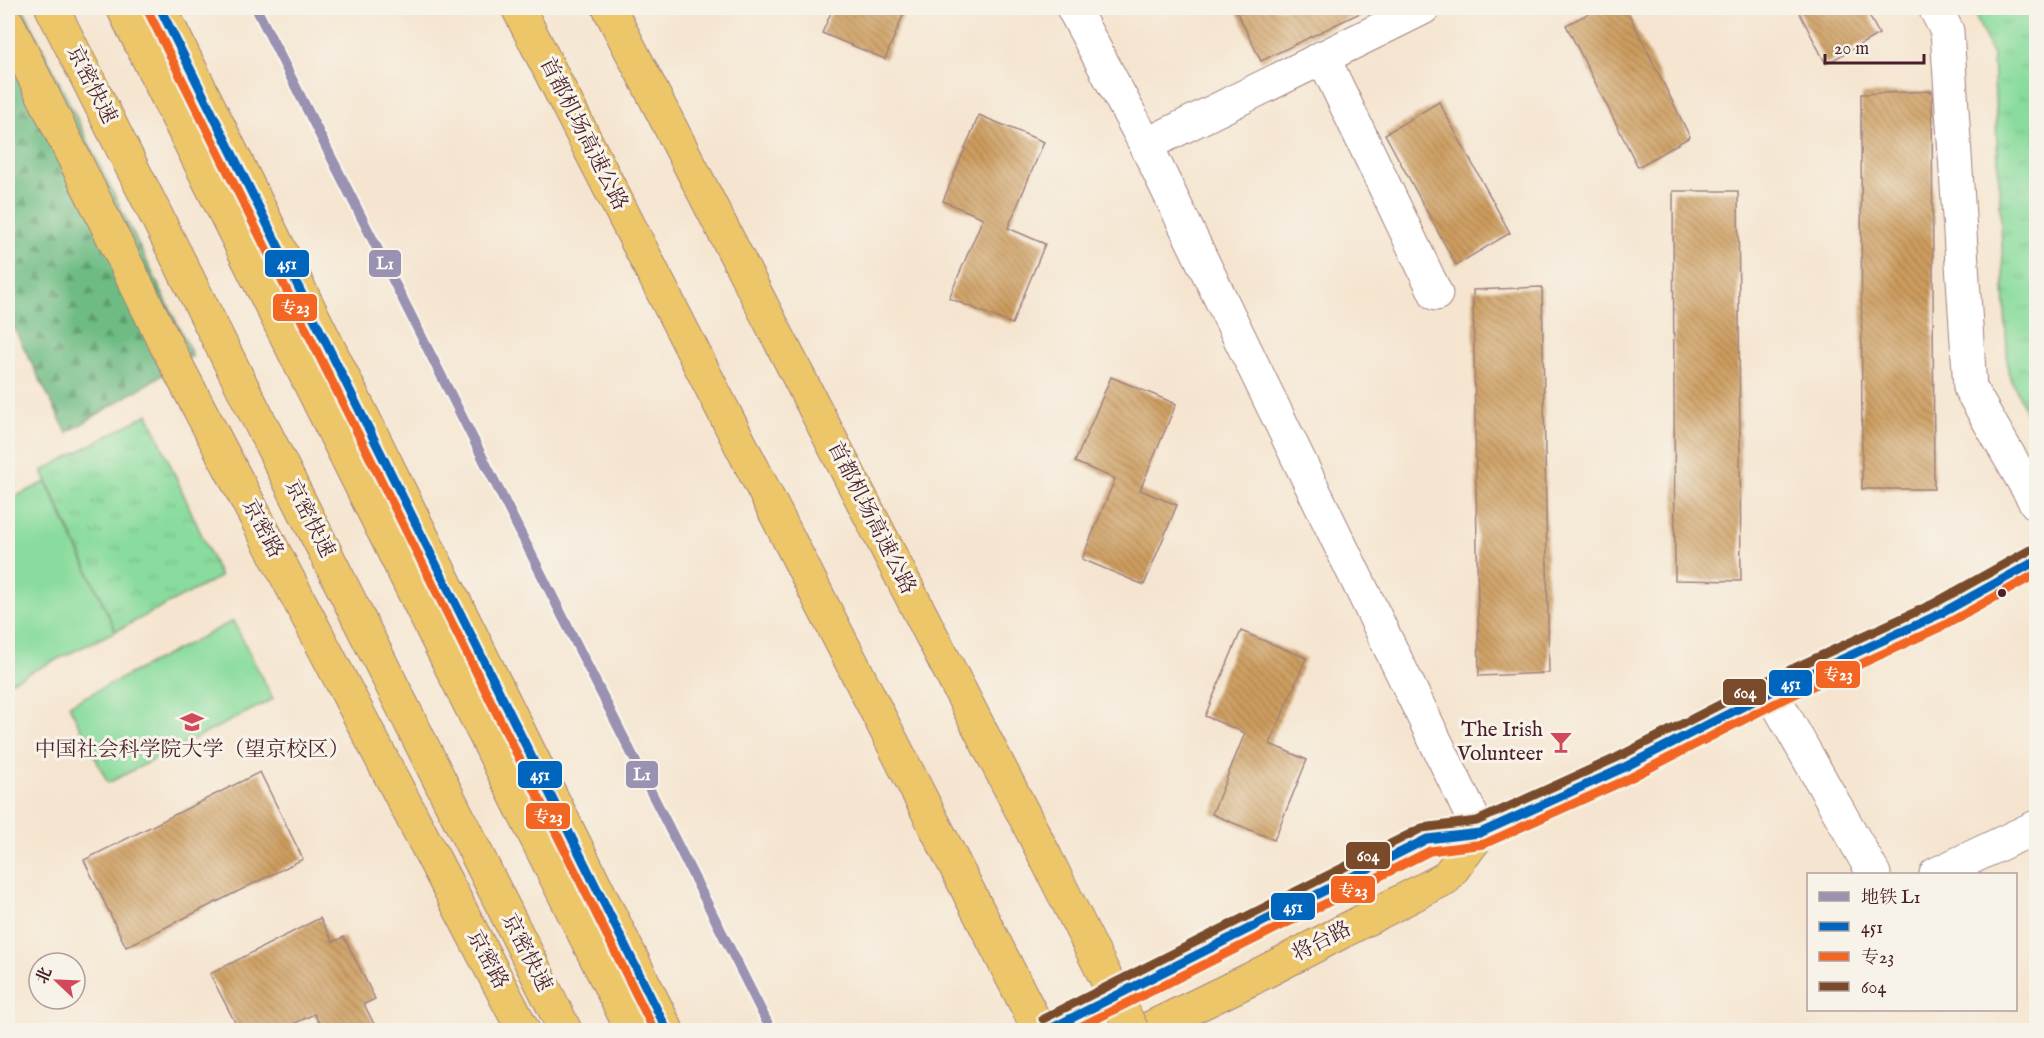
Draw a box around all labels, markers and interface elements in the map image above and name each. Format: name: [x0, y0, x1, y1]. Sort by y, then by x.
scale bar: [1825, 27, 1924, 65]
text: 20 m: [1834, 38, 1869, 61]
street label: 京密快速: [60, 41, 122, 129]
street label: 首都机场高速公路: [533, 53, 633, 215]
line badge: 451: [264, 249, 310, 278]
line badge: L1: [368, 249, 402, 278]
text: 451: [277, 255, 297, 275]
text: L1: [376, 255, 394, 275]
line badge: 专23: [272, 293, 318, 322]
text: 专23: [280, 299, 310, 319]
street label: 首都机场高速公路: [821, 437, 921, 599]
street label: 京密快速: [278, 475, 340, 563]
street label: 京密路: [235, 495, 289, 563]
unlabelled marker: [1996, 587, 2008, 599]
line badge: 专23: [1815, 660, 1861, 689]
text: 专23: [1823, 666, 1853, 686]
line badge: 451: [1768, 669, 1813, 697]
text: 451: [1781, 675, 1801, 695]
line badge: 604: [1722, 678, 1767, 706]
text: 604: [1734, 684, 1757, 704]
school or university icon: 中国社会科学院大学（望京校区）: [179, 709, 205, 735]
place label: The Irish Volunteer: [1456, 717, 1543, 768]
bar icon: The Irish Volunteer: [1548, 729, 1574, 755]
place label: 中国社会科学院大学（望京校区）: [35, 737, 350, 764]
line badge: 451: [517, 760, 563, 789]
line badge: L1: [625, 760, 659, 789]
text: 451: [530, 766, 550, 786]
text: L1: [633, 766, 651, 786]
line badge: 专23: [525, 802, 571, 830]
text: 专23: [533, 808, 563, 828]
line badge: 604: [1345, 841, 1391, 870]
text: 604: [1357, 847, 1380, 867]
legend: [1807, 873, 2017, 1011]
line badge: 专23: [1330, 875, 1376, 904]
text: 专23: [1338, 882, 1368, 902]
text: 地铁 L1: [1861, 887, 1920, 910]
line badge: 451: [1270, 892, 1316, 921]
text: 451: [1283, 898, 1303, 918]
street label: 京密快速: [495, 909, 557, 997]
street label: 将台路: [1288, 916, 1356, 968]
text: 451: [1861, 917, 1883, 940]
street label: 京密路: [460, 926, 514, 994]
text: 专23: [1861, 947, 1894, 970]
north arrow: [27, 951, 87, 1011]
text: 北: [33, 965, 57, 987]
text: 604: [1861, 977, 1886, 1000]

